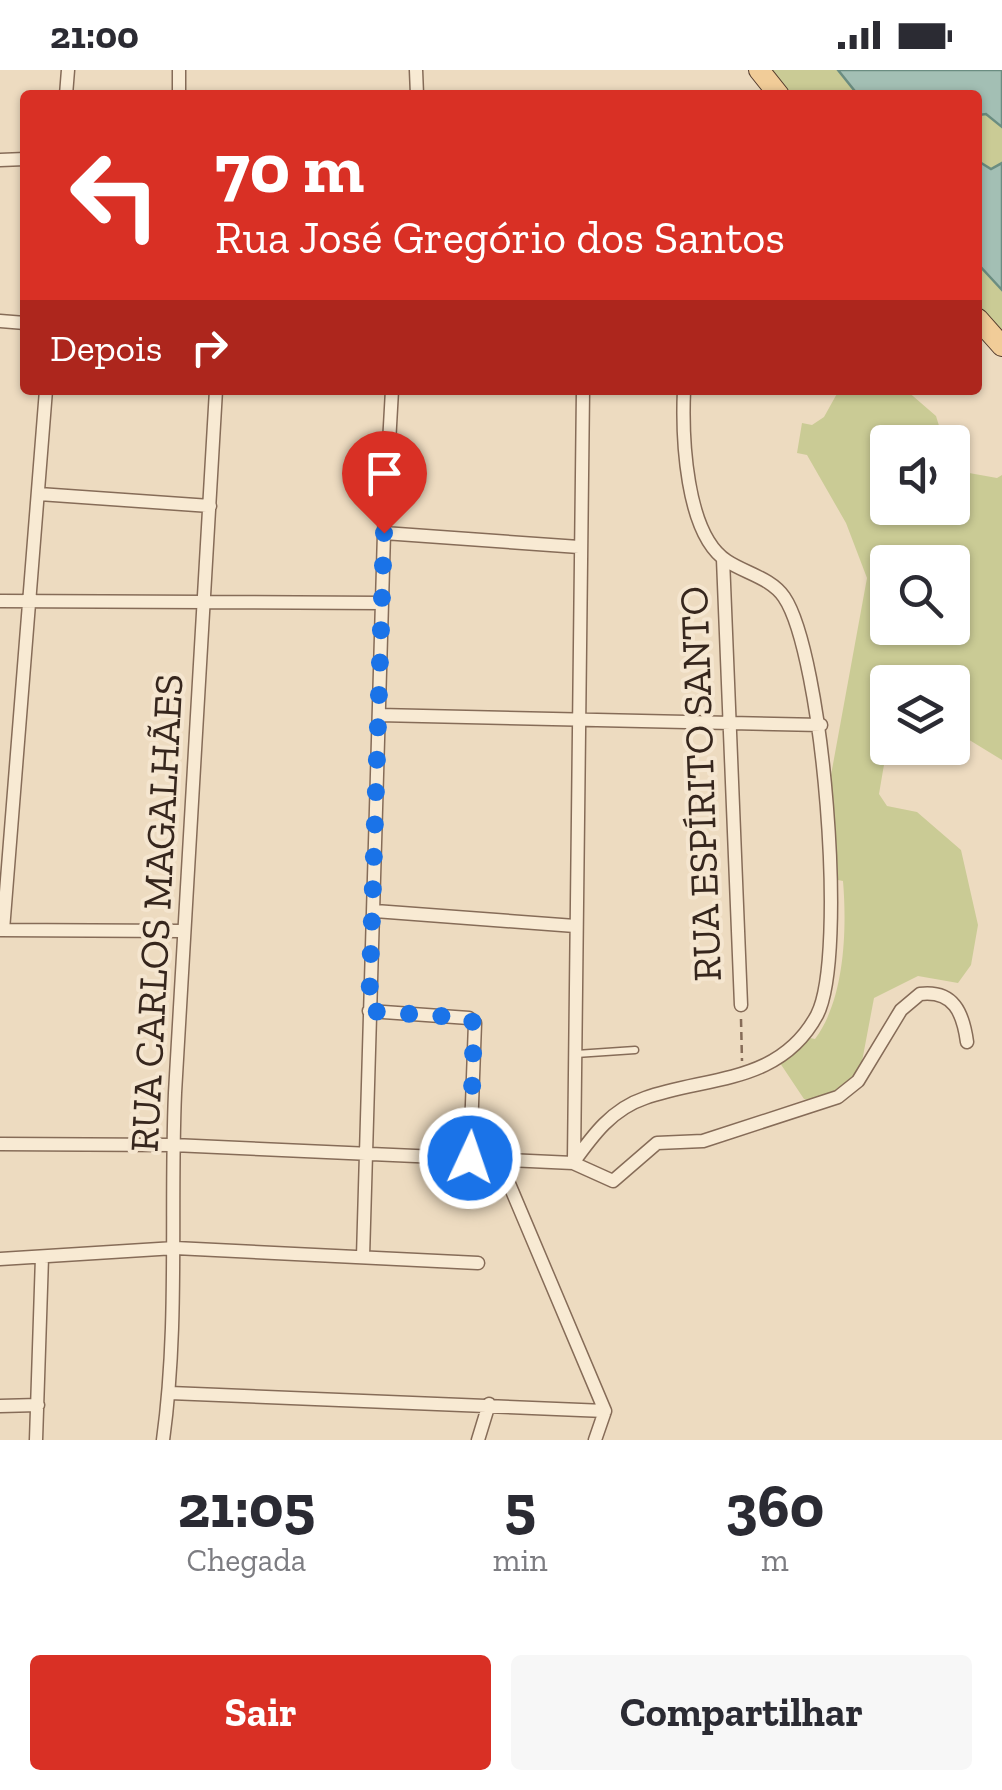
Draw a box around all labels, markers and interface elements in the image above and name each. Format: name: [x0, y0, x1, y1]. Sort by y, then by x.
text: 21:00: [50, 12, 139, 58]
text: 70 m: [215, 126, 364, 210]
icon: left: [50, 130, 180, 260]
text: Rua José Gregório dos Santos: [215, 211, 785, 265]
icon: right: [182, 320, 237, 375]
text: Depois: [50, 325, 162, 371]
map controls: [870, 425, 970, 765]
button: sound: [870, 425, 970, 525]
pin: [342, 431, 427, 534]
icon: arrive: [357, 446, 412, 501]
button: search: [870, 545, 970, 645]
street label: RUA ESPÍRITO SANTO: [669, 586, 731, 982]
button: layers: [870, 665, 970, 765]
street label: RUA CARLOS MAGALHÃES: [120, 673, 192, 1153]
position arrow: [418, 1106, 522, 1210]
text: 21:05: [178, 1470, 315, 1542]
text: 5: [505, 1470, 536, 1542]
text: 360: [726, 1470, 824, 1542]
text: Chegada: [187, 1541, 306, 1579]
text: min: [493, 1541, 548, 1579]
text: m: [761, 1541, 789, 1579]
button: Sair: [30, 1655, 491, 1770]
button: Compartilhar: [511, 1655, 972, 1770]

